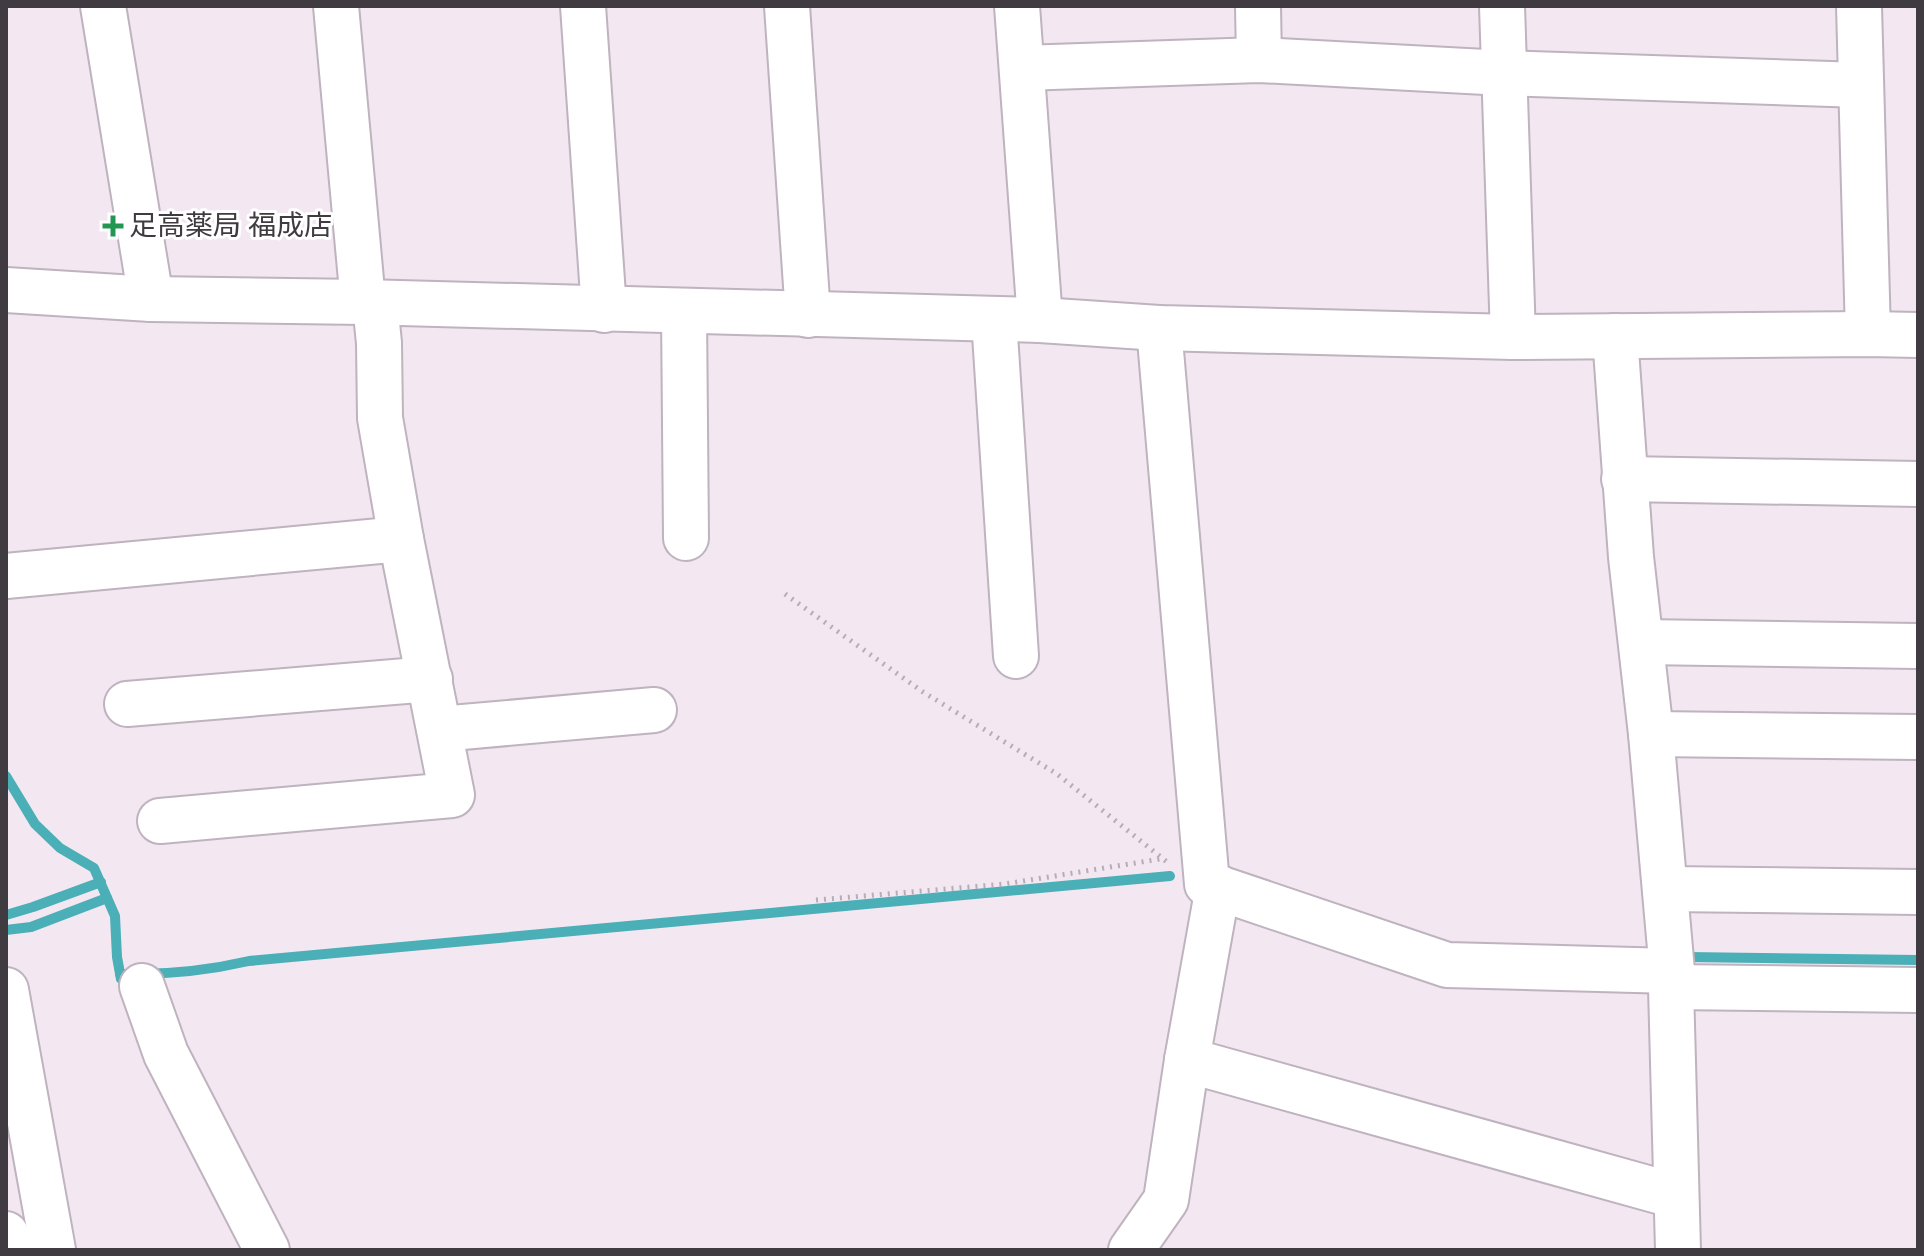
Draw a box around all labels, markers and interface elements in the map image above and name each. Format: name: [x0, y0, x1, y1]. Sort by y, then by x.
place label: 足高薬局 福成店: [129, 207, 332, 245]
marker: 足高薬局 福成店: [104, 217, 122, 235]

